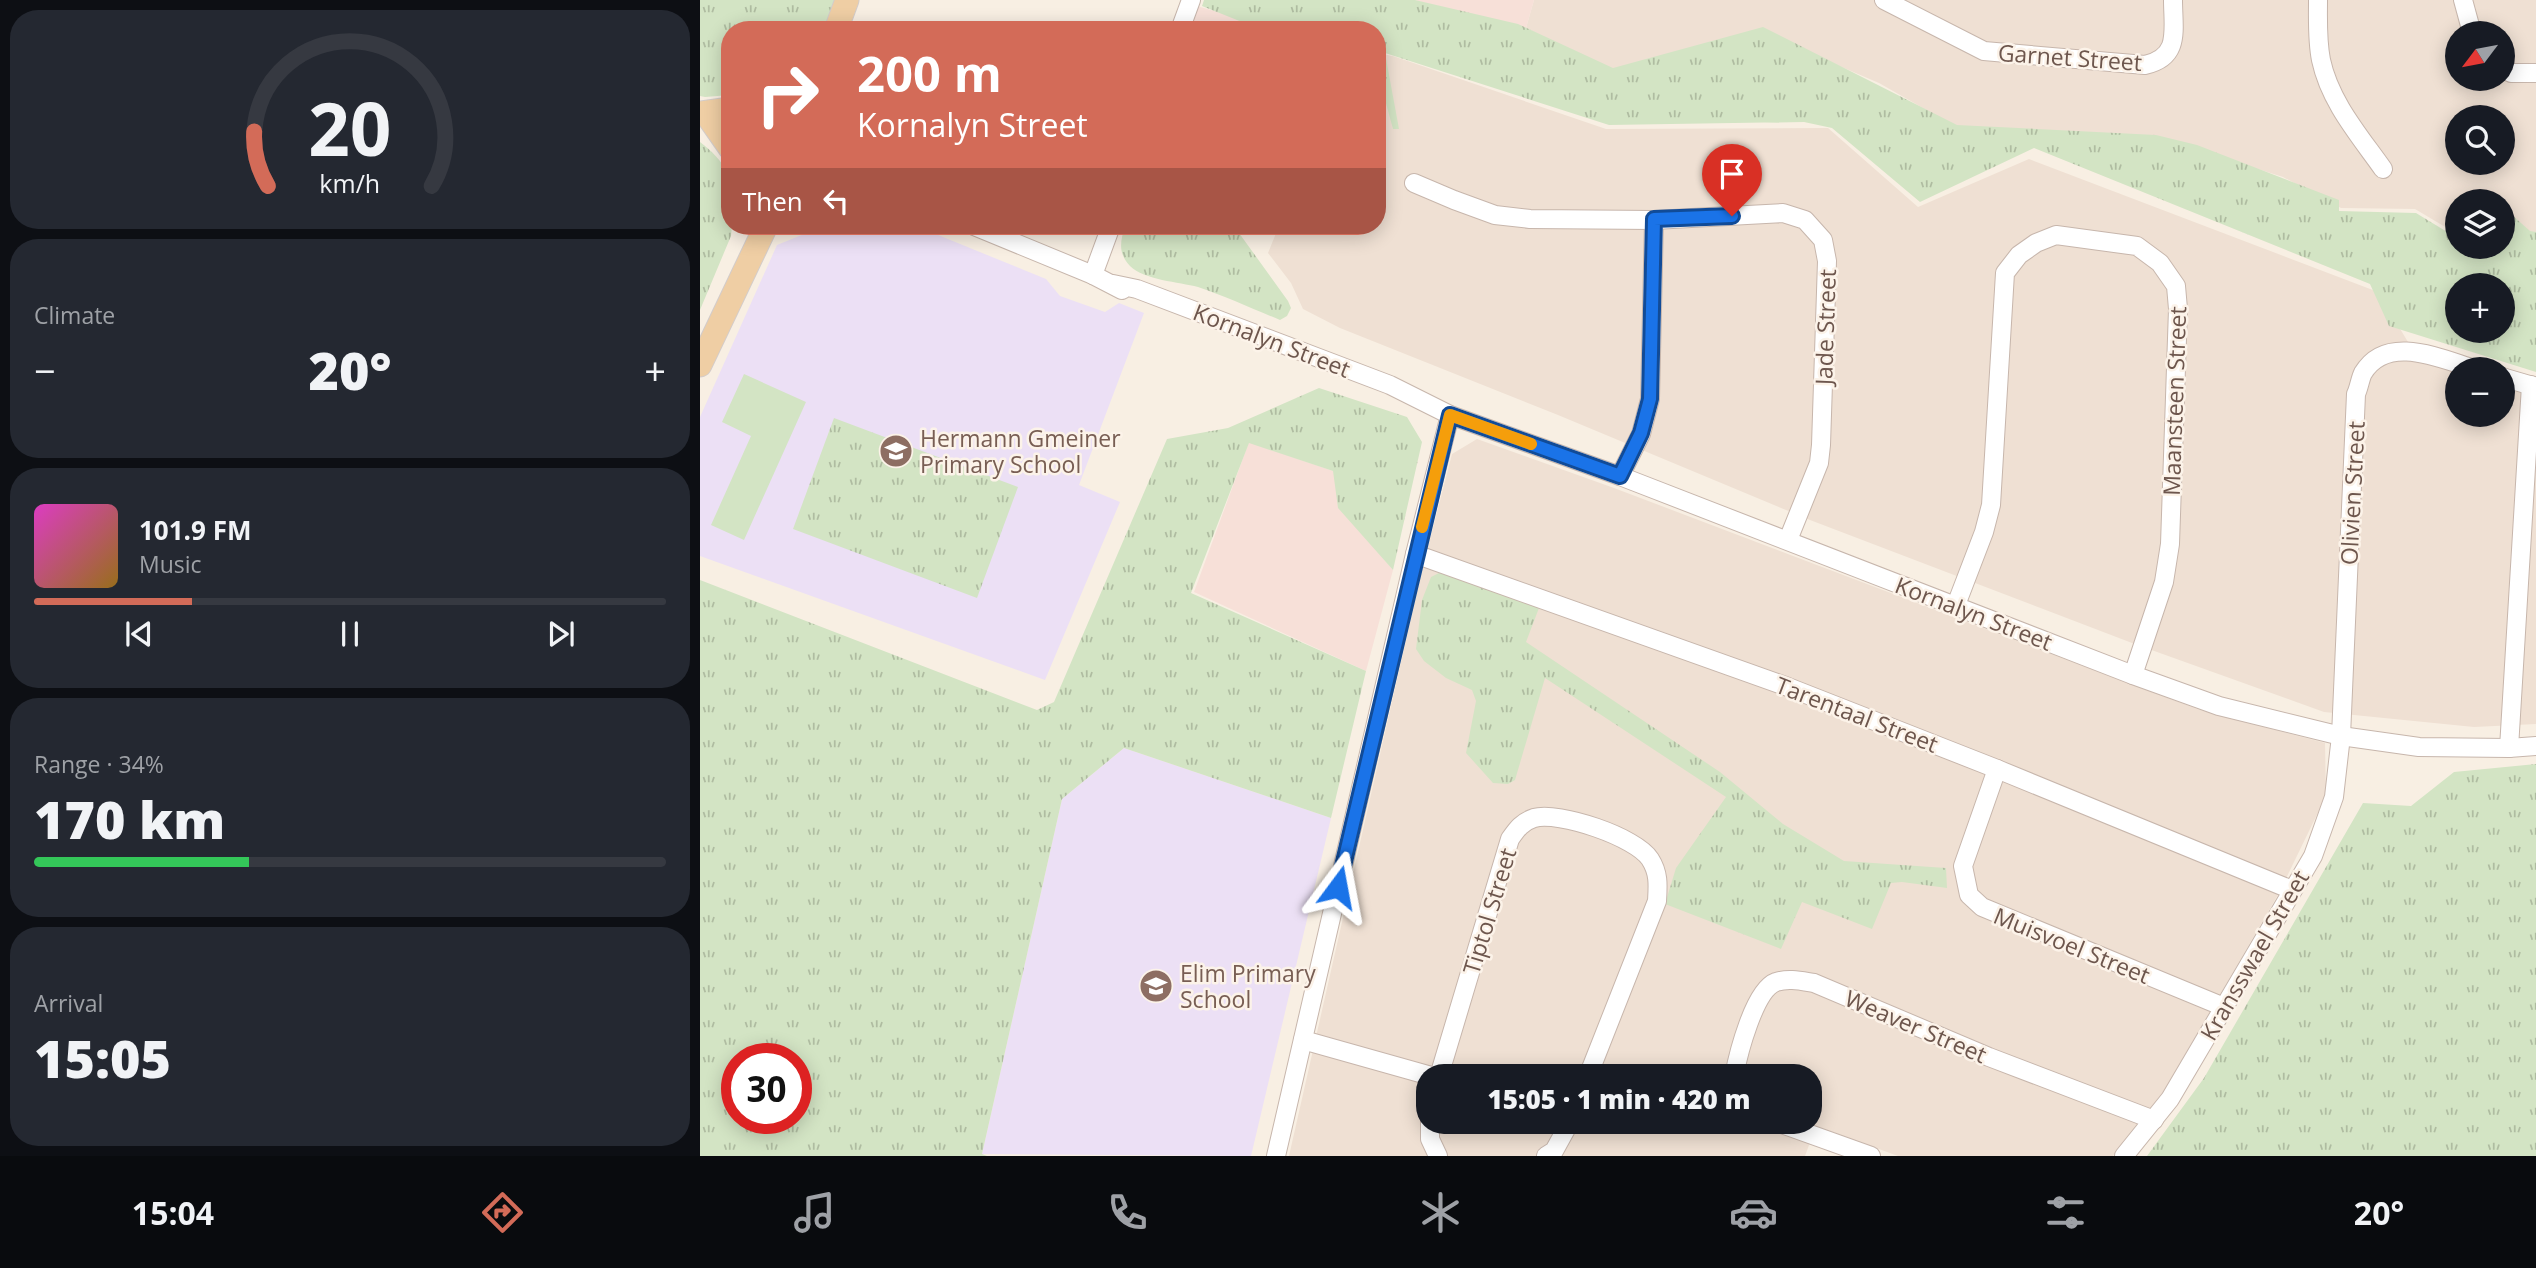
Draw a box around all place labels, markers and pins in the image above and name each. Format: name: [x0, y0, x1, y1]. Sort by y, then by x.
pin: [1702, 144, 1762, 216]
place label: Hermann Gmeiner Primary School: [920, 422, 1121, 480]
school or university icon: Hermann Gmeiner Primary School: [877, 432, 915, 470]
place label: Elim Primary School: [1180, 957, 1316, 1015]
school or university icon: Elim Primary School: [1137, 967, 1175, 1005]

